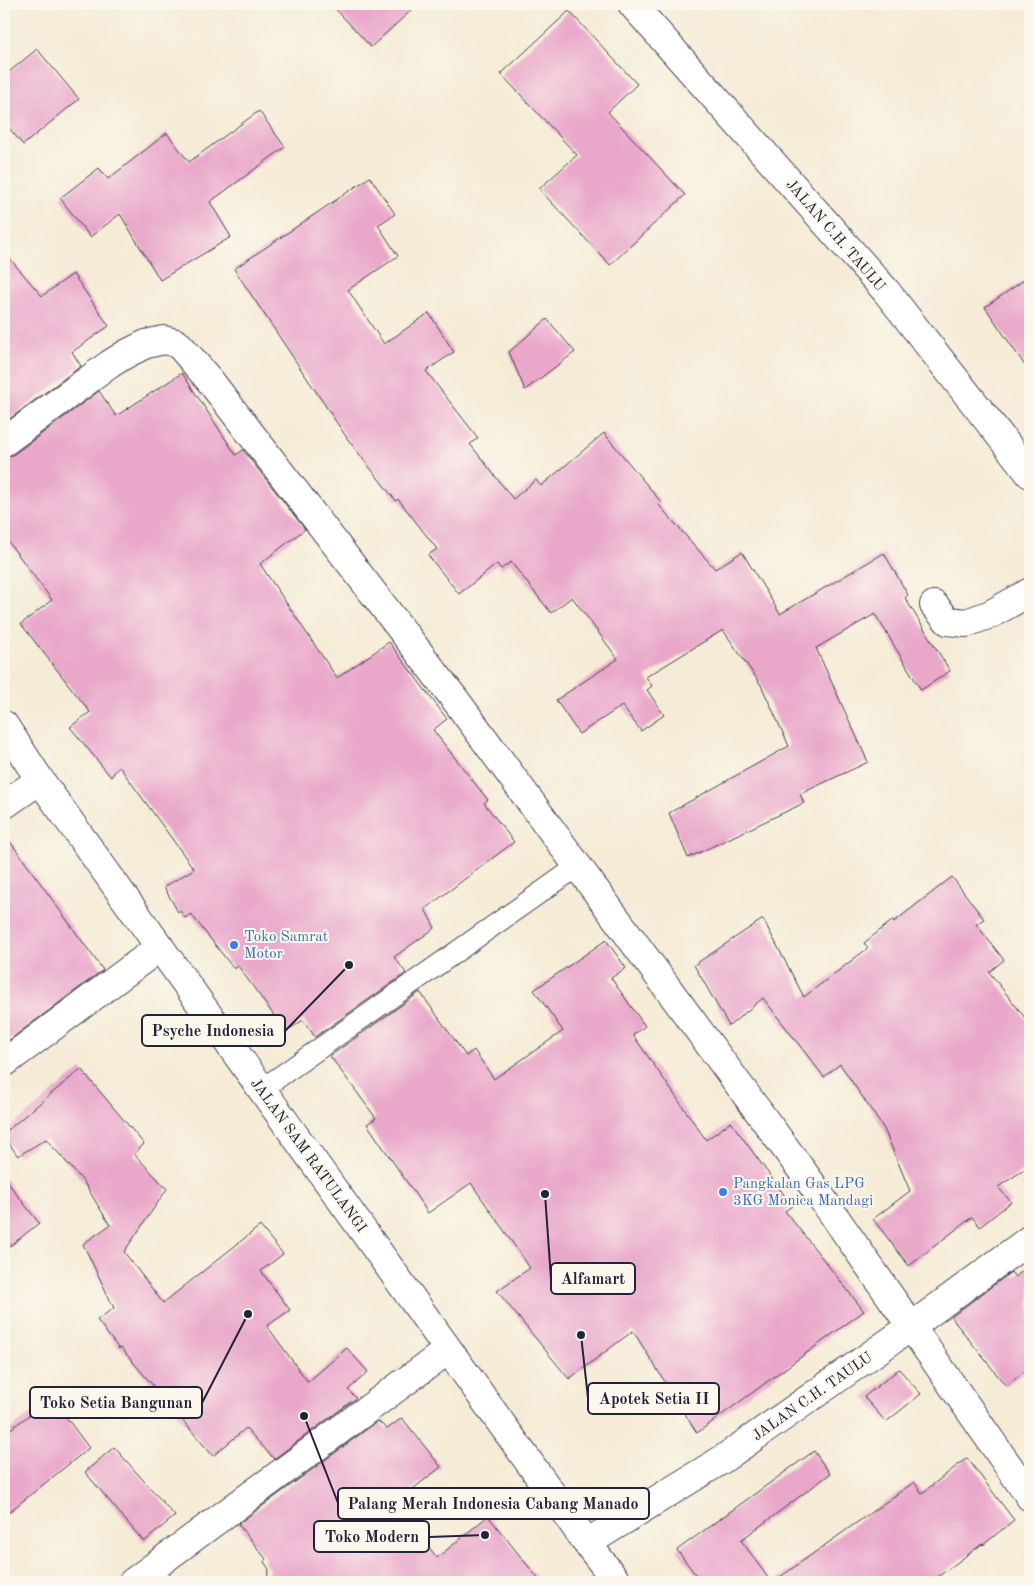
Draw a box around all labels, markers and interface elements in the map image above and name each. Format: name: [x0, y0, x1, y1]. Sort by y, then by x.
street label: JALAN C.H. TAULU: [782, 177, 888, 295]
place label: Toko Samrat Motor: [244, 930, 328, 962]
marker: Toko Samrat Motor: [228, 939, 240, 951]
callout: Psyche Indonesia: [142, 1015, 285, 1046]
text: Psyche Indonesia: [151, 1024, 275, 1040]
street label: JALAN SAM RATULANGI: [247, 1076, 369, 1236]
place label: Pangkalan Gas LPG 3KG Monica Mandagi: [733, 1177, 873, 1209]
marker: Pangkalan Gas LPG 3KG Monica Mandagi: [717, 1186, 729, 1198]
callout: Alfamart: [551, 1263, 635, 1294]
text: Alfamart: [561, 1272, 625, 1288]
street label: JALAN C.H. TAULU: [750, 1350, 876, 1444]
callout: Apotek Setia II: [588, 1383, 719, 1414]
callout: Toko Setia Bangunan: [30, 1387, 202, 1418]
text: Apotek Setia II: [599, 1392, 709, 1408]
text: Toko Setia Bangunan: [40, 1396, 192, 1412]
callout: Palang Merah Indonesia Cabang Manado: [338, 1488, 649, 1519]
text: Palang Merah Indonesia Cabang Manado: [347, 1497, 639, 1513]
callout: Toko Modern: [314, 1521, 429, 1552]
text: Toko Modern: [325, 1530, 419, 1546]

